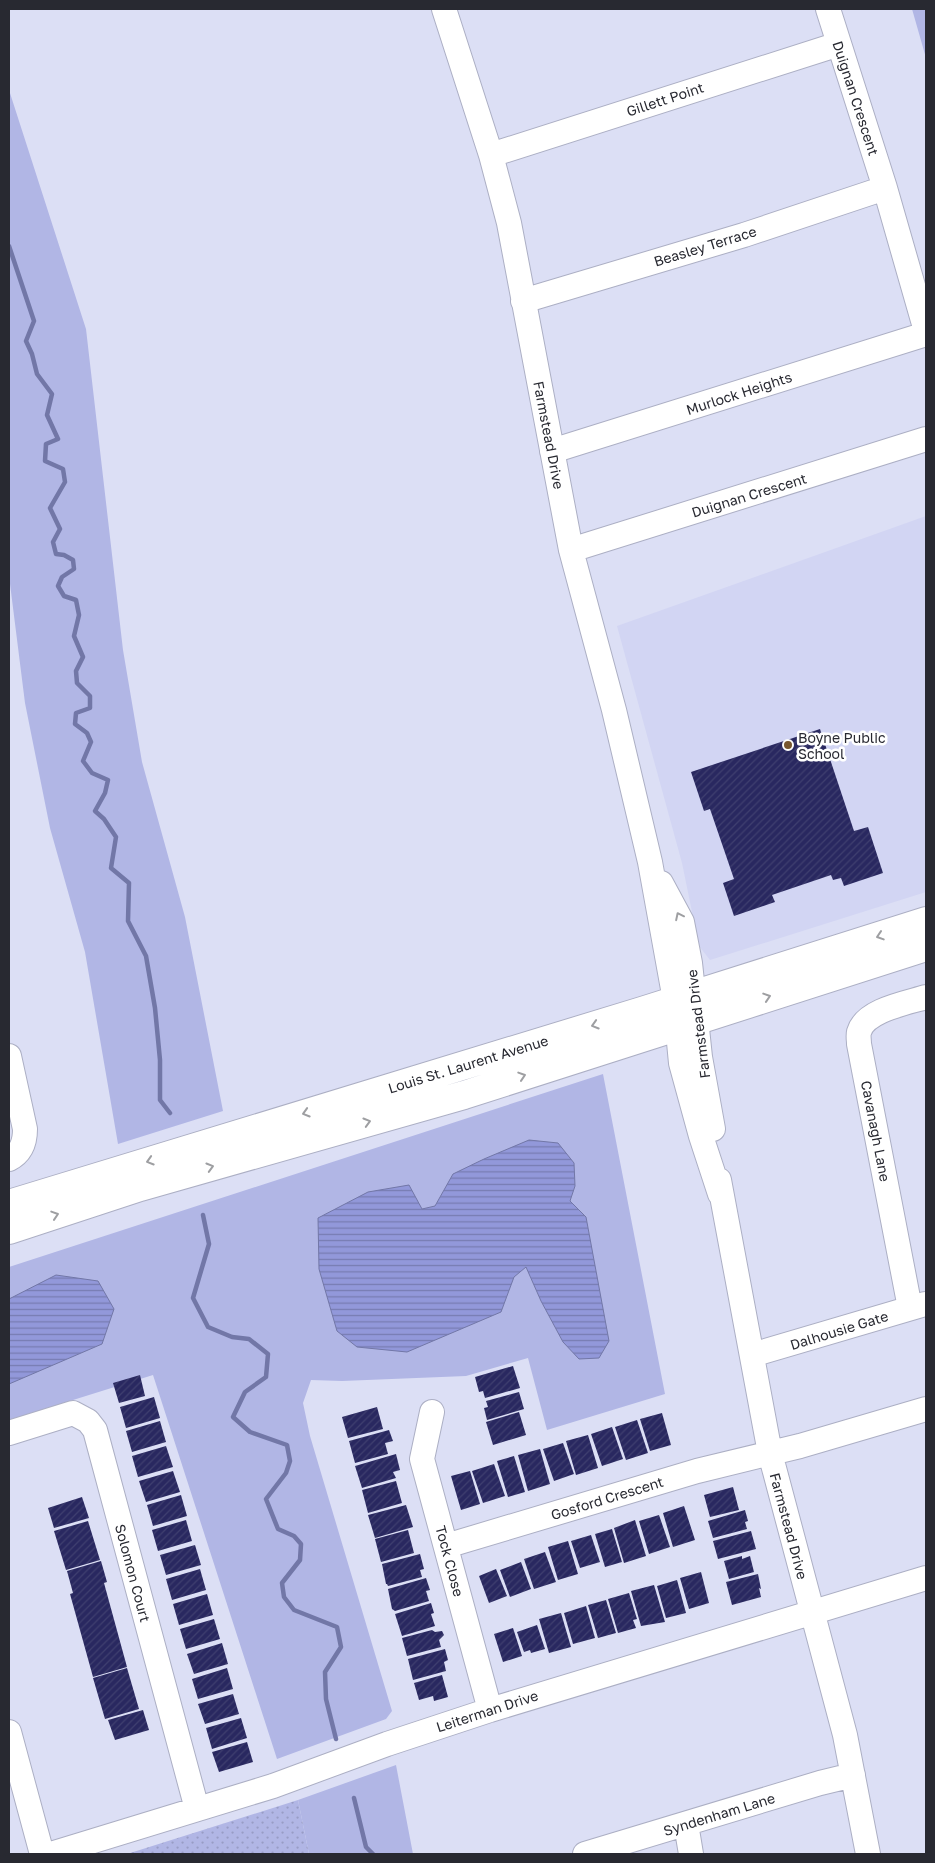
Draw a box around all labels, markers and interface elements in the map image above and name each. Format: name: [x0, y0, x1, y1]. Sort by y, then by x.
street label: Duignan Crescent: [829, 39, 883, 157]
street label: Gillett Point: [624, 78, 706, 120]
street label: Beasley Terrace: [652, 222, 758, 270]
street label: Murlock Heights: [684, 368, 794, 418]
street label: Farmstead Drive: [530, 380, 568, 490]
street label: Duignan Crescent: [689, 469, 809, 521]
place label: Boyne Public School: [798, 729, 886, 762]
marker: Boyne Public School: [782, 739, 794, 751]
one-way arrow: [674, 912, 685, 921]
one-way arrow: [876, 930, 884, 940]
street label: Farmstead Drive: [683, 969, 713, 1079]
one-way arrow: [763, 993, 771, 1003]
one-way arrow: [591, 1020, 600, 1030]
street label: Louis St. Laurent Avenue: [386, 1031, 550, 1097]
one-way arrow: [518, 1071, 526, 1081]
street label: Cavanagh Lane: [858, 1079, 894, 1183]
one-way arrow: [302, 1108, 310, 1118]
one-way arrow: [362, 1118, 370, 1128]
one-way arrow: [147, 1155, 155, 1165]
one-way arrow: [206, 1162, 215, 1173]
one-way arrow: [50, 1210, 59, 1220]
street label: Dalhousie Gate: [788, 1307, 890, 1353]
street label: Farmstead Drive: [767, 1471, 811, 1581]
street label: Gosford Crescent: [549, 1473, 665, 1523]
street label: Solomon Court: [112, 1522, 154, 1624]
street label: Tock Close: [432, 1524, 468, 1598]
street label: Leiterman Drive: [434, 1687, 540, 1735]
street label: Syndenham Lane: [661, 1789, 777, 1839]

